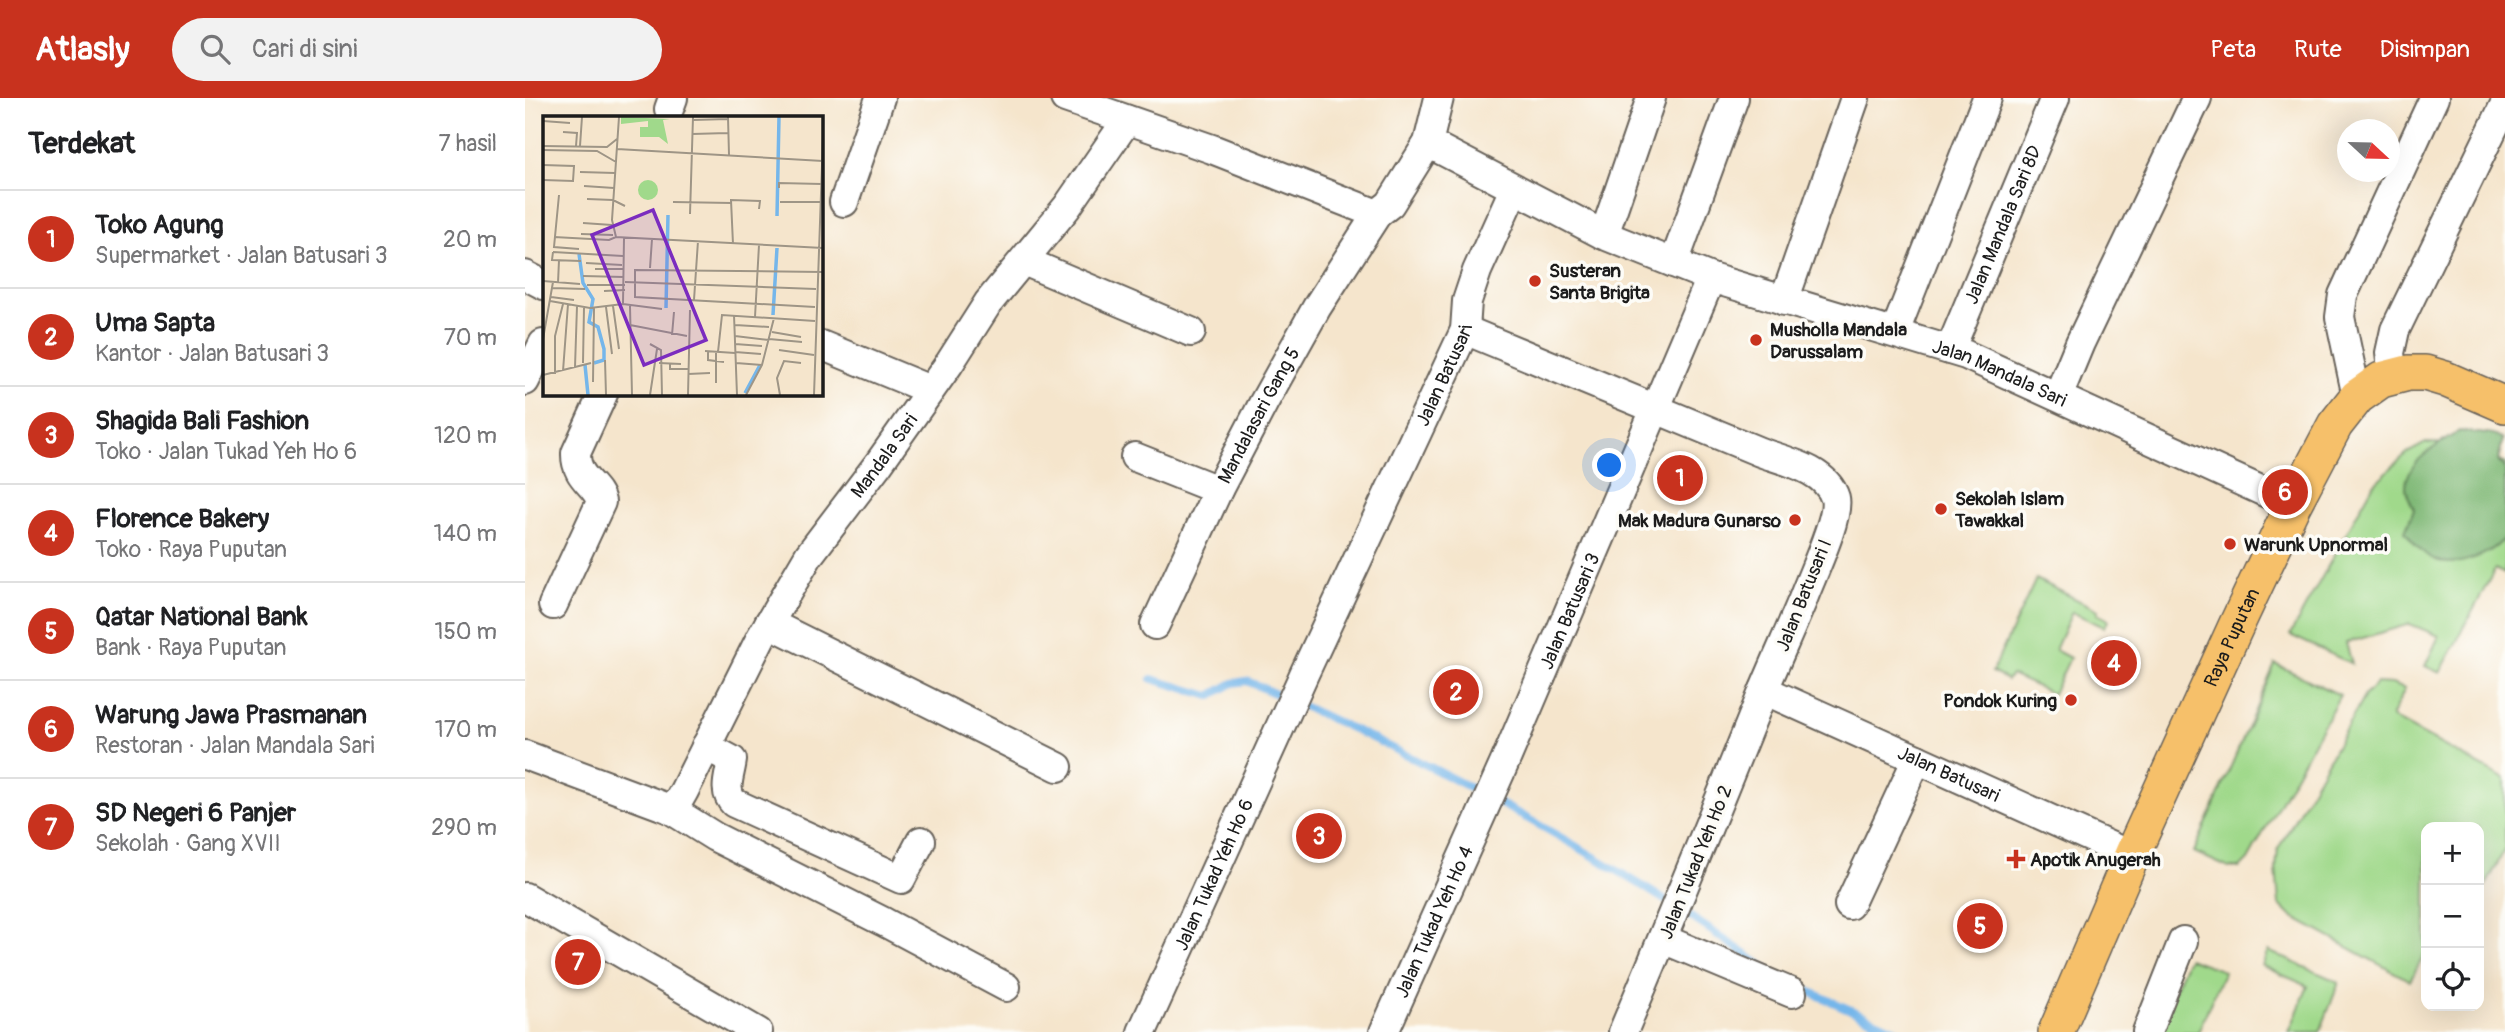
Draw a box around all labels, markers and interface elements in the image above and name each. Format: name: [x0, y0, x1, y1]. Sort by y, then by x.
search box: [172, 18, 662, 81]
text: Atlasly: [35, 29, 130, 70]
icon: search: [196, 30, 234, 68]
text: Cari di sini: [252, 33, 358, 65]
text: Peta: [2210, 35, 2256, 64]
text: Rute: [2294, 35, 2342, 64]
text: Disimpan: [2380, 35, 2470, 64]
inset map: [543, 116, 823, 396]
north arrow: [2337, 119, 2400, 182]
text: Terdekat: [28, 125, 135, 162]
text: 7 hasil: [439, 129, 497, 158]
street label: Jalan Mandala Sari 8D: [1960, 142, 2047, 308]
text: Toko Agung: [95, 209, 224, 241]
text: 1: [47, 225, 56, 254]
text: 20 m: [443, 225, 497, 254]
text: Supermarket · Jalan Batusari 3: [95, 241, 388, 270]
place label: Susteran Santa Brigita: [1549, 259, 1650, 305]
marker: Susteran Santa Brigita: [1527, 273, 1543, 289]
text: Uma Sapta: [95, 307, 215, 339]
place label: Musholla Mandala Darussalam: [1770, 318, 1907, 364]
text: 2: [45, 323, 57, 352]
text: 70 m: [444, 323, 497, 352]
street label: Jalan Batusari: [1411, 324, 1478, 430]
marker: Musholla Mandala Darussalam: [1748, 332, 1764, 348]
street label: Jalan Mandala Sari: [1929, 335, 2070, 413]
text: Kantor · Jalan Batusari 3: [95, 339, 329, 368]
street label: Mandalasari Gang 5: [1213, 343, 1305, 488]
text: Shagida Bali Fashion: [95, 405, 309, 437]
street label: Mandala Sari: [846, 409, 923, 503]
text: 3: [45, 421, 57, 450]
text: 120 m: [434, 421, 497, 450]
text: Toko · Jalan Tukad Yeh Ho 6: [95, 437, 357, 466]
your location: [1592, 448, 1626, 482]
pin: 1: [1657, 452, 1703, 504]
pin: 6: [2262, 466, 2308, 518]
place label: Sekolah Islam Tawakkal: [1954, 487, 2064, 533]
marker: Sekolah Islam Tawakkal: [1933, 501, 1949, 517]
text: Florence Bakery: [95, 503, 269, 535]
place label: Mak Madura Gunarso: [1618, 509, 1782, 533]
marker: Mak Madura Gunarso: [1787, 512, 1803, 528]
text: 4: [44, 519, 58, 548]
text: 140 m: [434, 519, 497, 548]
place label: Warunk Upnormal: [2244, 533, 2388, 557]
text: Toko · Raya Puputan: [95, 535, 287, 564]
street label: Jalan Batusari I: [1771, 536, 1837, 655]
marker: Warunk Upnormal: [2222, 536, 2238, 552]
street label: Jalan Batusari 3: [1535, 550, 1605, 673]
street label: Raya Puputan: [2199, 584, 2265, 691]
text: Qatar National Bank: [95, 601, 308, 633]
text: 5: [45, 617, 57, 646]
text: 150 m: [434, 617, 497, 646]
text: Bank · Raya Puputan: [95, 633, 287, 662]
pin: 4: [2091, 637, 2137, 689]
pin: 2: [1433, 666, 1479, 718]
place label: Pondok Kuring: [1943, 689, 2057, 713]
marker: Pondok Kuring: [2063, 692, 2079, 708]
text: Warung Jawa Prasmanan: [95, 699, 367, 731]
text: 6: [44, 715, 58, 744]
text: 170 m: [435, 715, 497, 744]
text: Restoran · Jalan Mandala Sari: [95, 731, 375, 760]
street label: Jalan Batusari: [1894, 741, 2003, 808]
street label: Jalan Tukad Yeh Ho 2: [1654, 782, 1738, 943]
street label: Jalan Tukad Yeh Ho 6: [1169, 795, 1259, 955]
text: SD Negeri 6 Panjer: [95, 797, 296, 829]
pin: 3: [1296, 810, 1342, 862]
text: 7: [45, 813, 57, 842]
text: 290 m: [431, 813, 497, 842]
map controls: [2421, 822, 2484, 1011]
button: +: [2421, 822, 2484, 885]
text: Sekolah · Gang XVII: [95, 829, 281, 858]
street label: Jalan Tukad Yeh Ho 4: [1390, 842, 1479, 1002]
place label: Apotik Anugerah: [2030, 848, 2161, 872]
marker: Apotik Anugerah: [2008, 851, 2024, 867]
button: −: [2421, 885, 2484, 948]
pin: 5: [1957, 900, 2003, 952]
pin: 7: [555, 936, 601, 988]
button: locate: [2421, 948, 2484, 1011]

